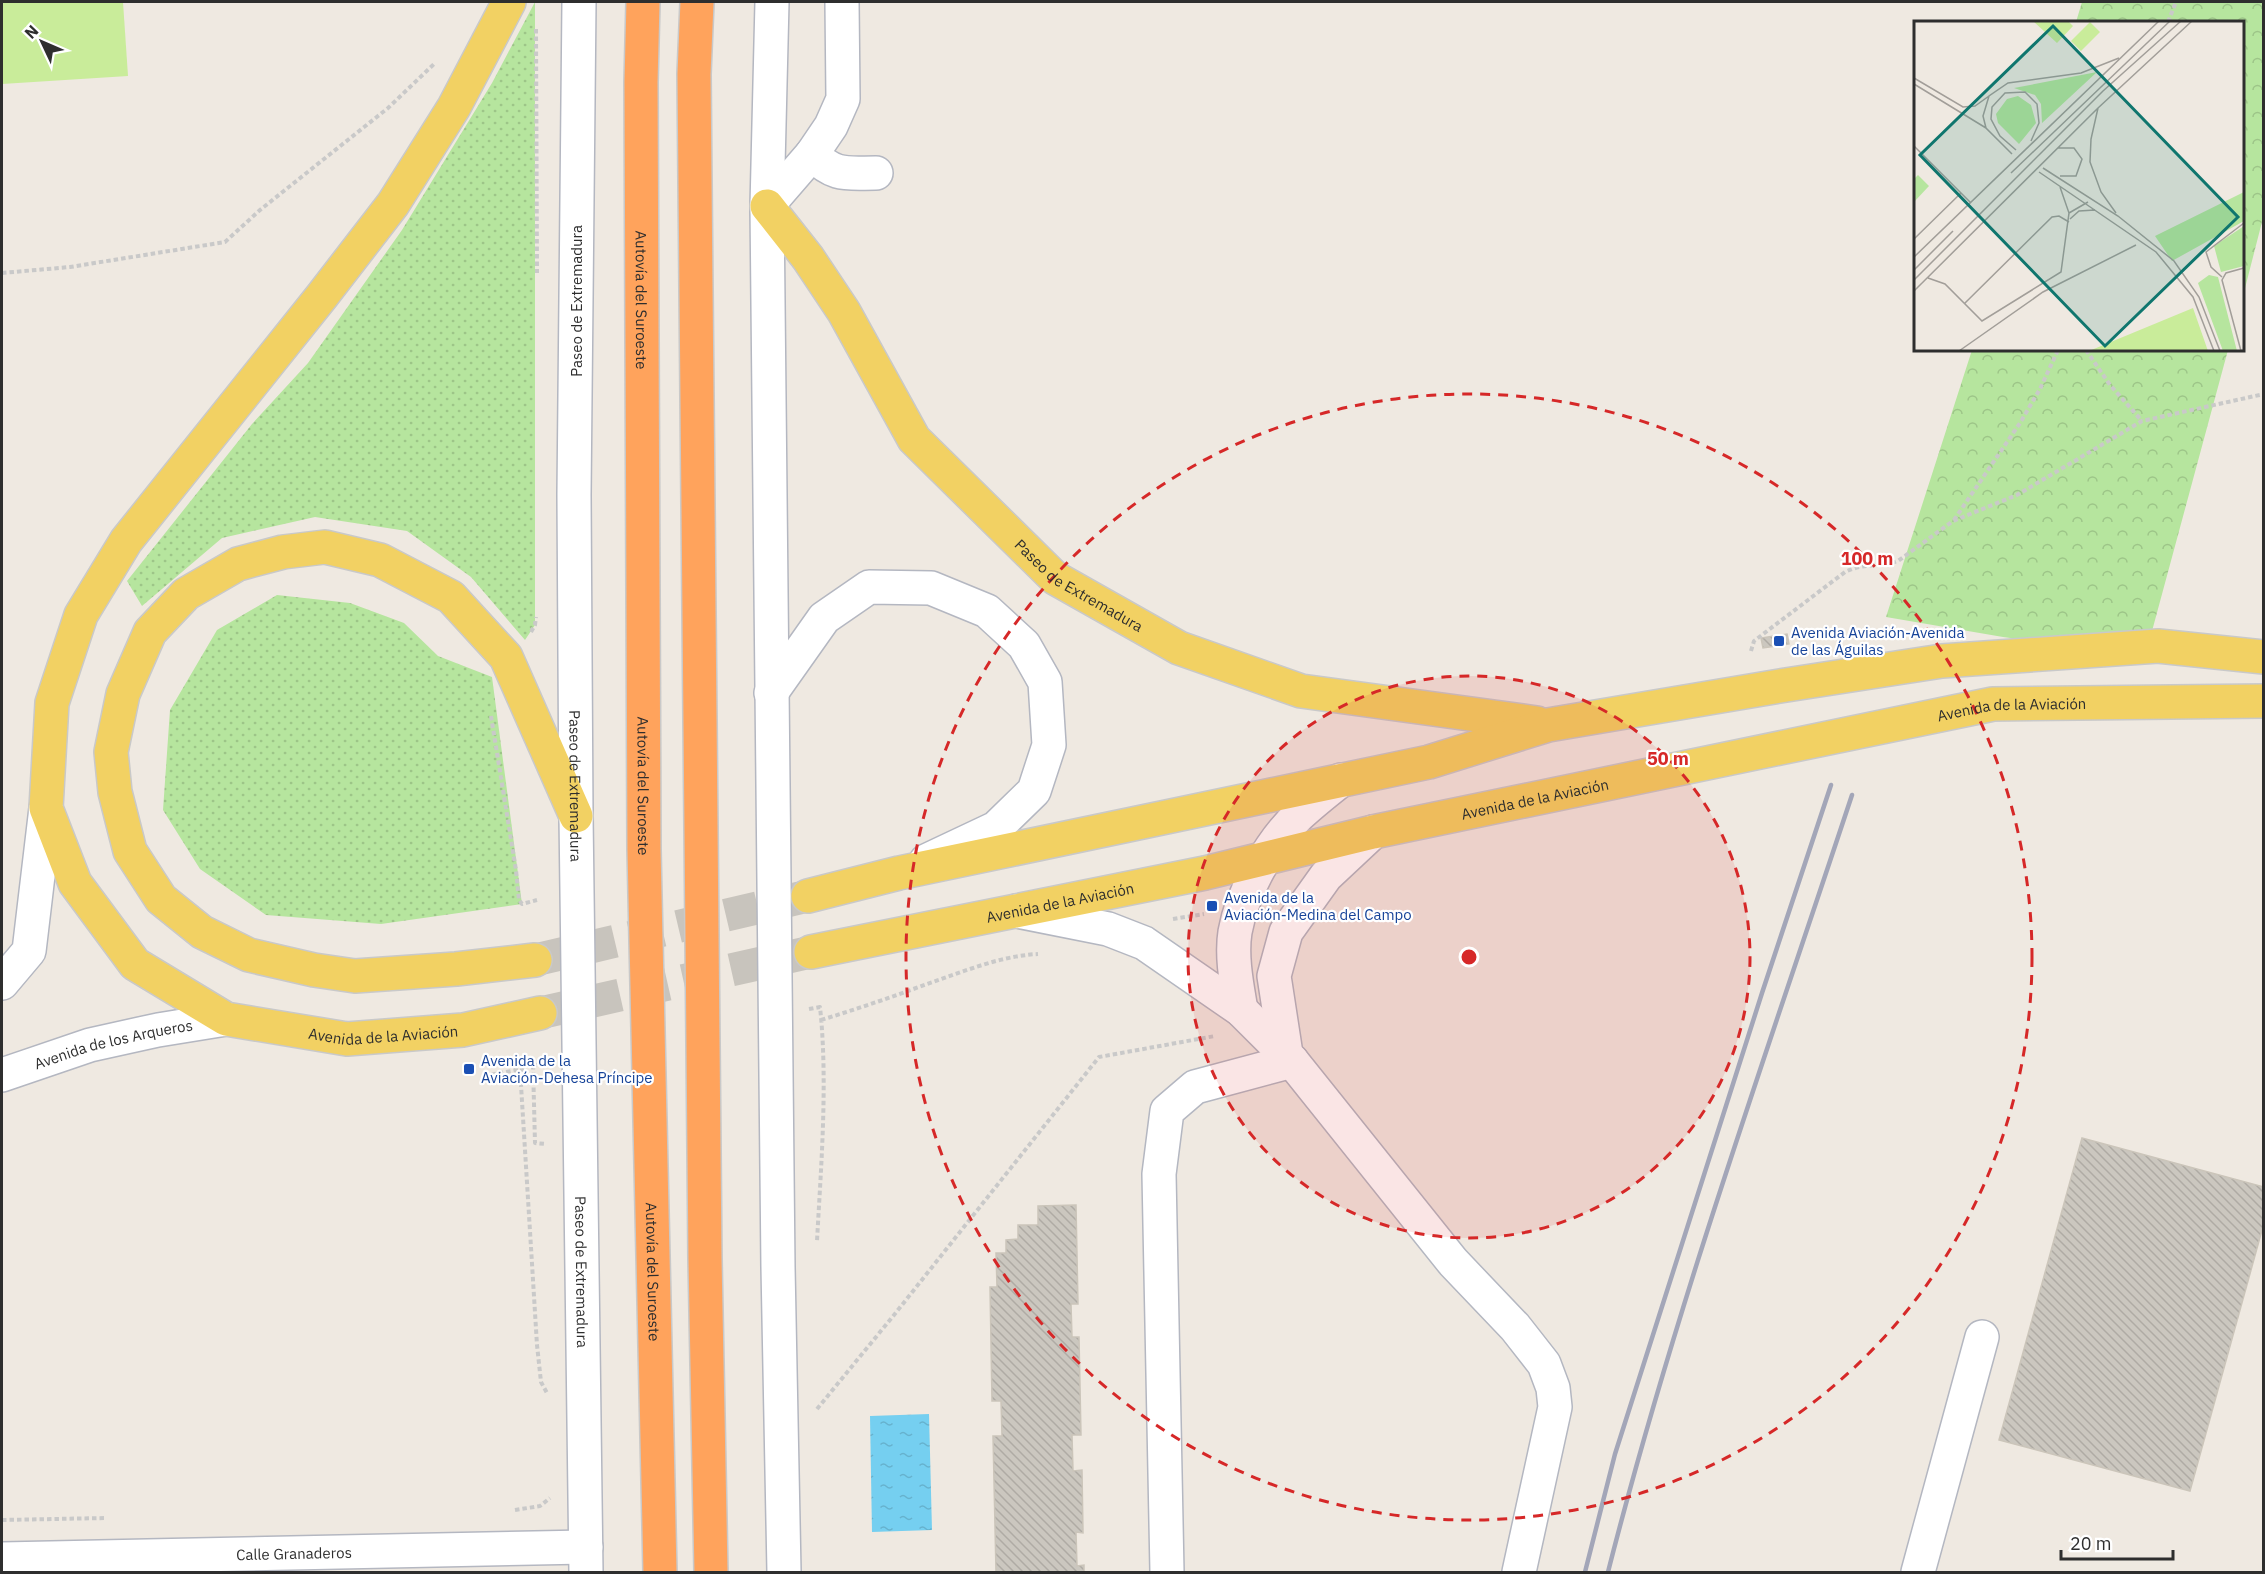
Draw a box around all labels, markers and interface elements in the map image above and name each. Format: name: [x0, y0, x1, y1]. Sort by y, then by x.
north arrow: [12, 12, 72, 72]
text: N: [20, 20, 42, 43]
inset map: [1914, 21, 2244, 351]
street label: Paseo de Extremadura: [567, 225, 586, 377]
street label: Autovía del Suroeste: [632, 230, 652, 370]
street label: Paseo de Extremadura: [1011, 535, 1147, 635]
text: 100 m: [1841, 547, 1893, 570]
place label: Avenida Aviación-Avenida de las Águilas: [1791, 623, 1964, 659]
marker: Avenida Aviación-Avenida de las Águilas: [1772, 634, 1786, 648]
street label: Avenida de la Aviación: [1935, 693, 2086, 725]
street label: Paseo de Extremadura: [566, 710, 586, 862]
street label: Autovía del Suroeste: [634, 716, 654, 856]
text: 50 m: [1647, 747, 1689, 770]
street label: Avenida de la Aviación: [1459, 774, 1610, 823]
street label: Avenida de la Aviación: [984, 878, 1136, 926]
place label: Avenida de la Aviación-Medina del Campo: [1224, 888, 1412, 924]
marker: Avenida de la Aviación-Medina del Campo: [1205, 899, 1219, 913]
centre of rings: [1459, 947, 1479, 967]
street label: Avenida de los Arqueros: [32, 1015, 194, 1073]
street label: Avenida de la Aviación: [307, 1021, 459, 1049]
place label: Avenida de la Aviación-Dehesa Príncipe: [481, 1051, 653, 1087]
marker: Avenida de la Aviación-Dehesa Príncipe: [462, 1062, 476, 1076]
street label: Paseo de Extremadura: [572, 1196, 593, 1348]
street label: Autovía del Suroeste: [642, 1202, 664, 1342]
scale bar: [2061, 1523, 2174, 1561]
text: 20 m: [2070, 1532, 2112, 1555]
street label: Calle Granaderos: [236, 1542, 352, 1564]

